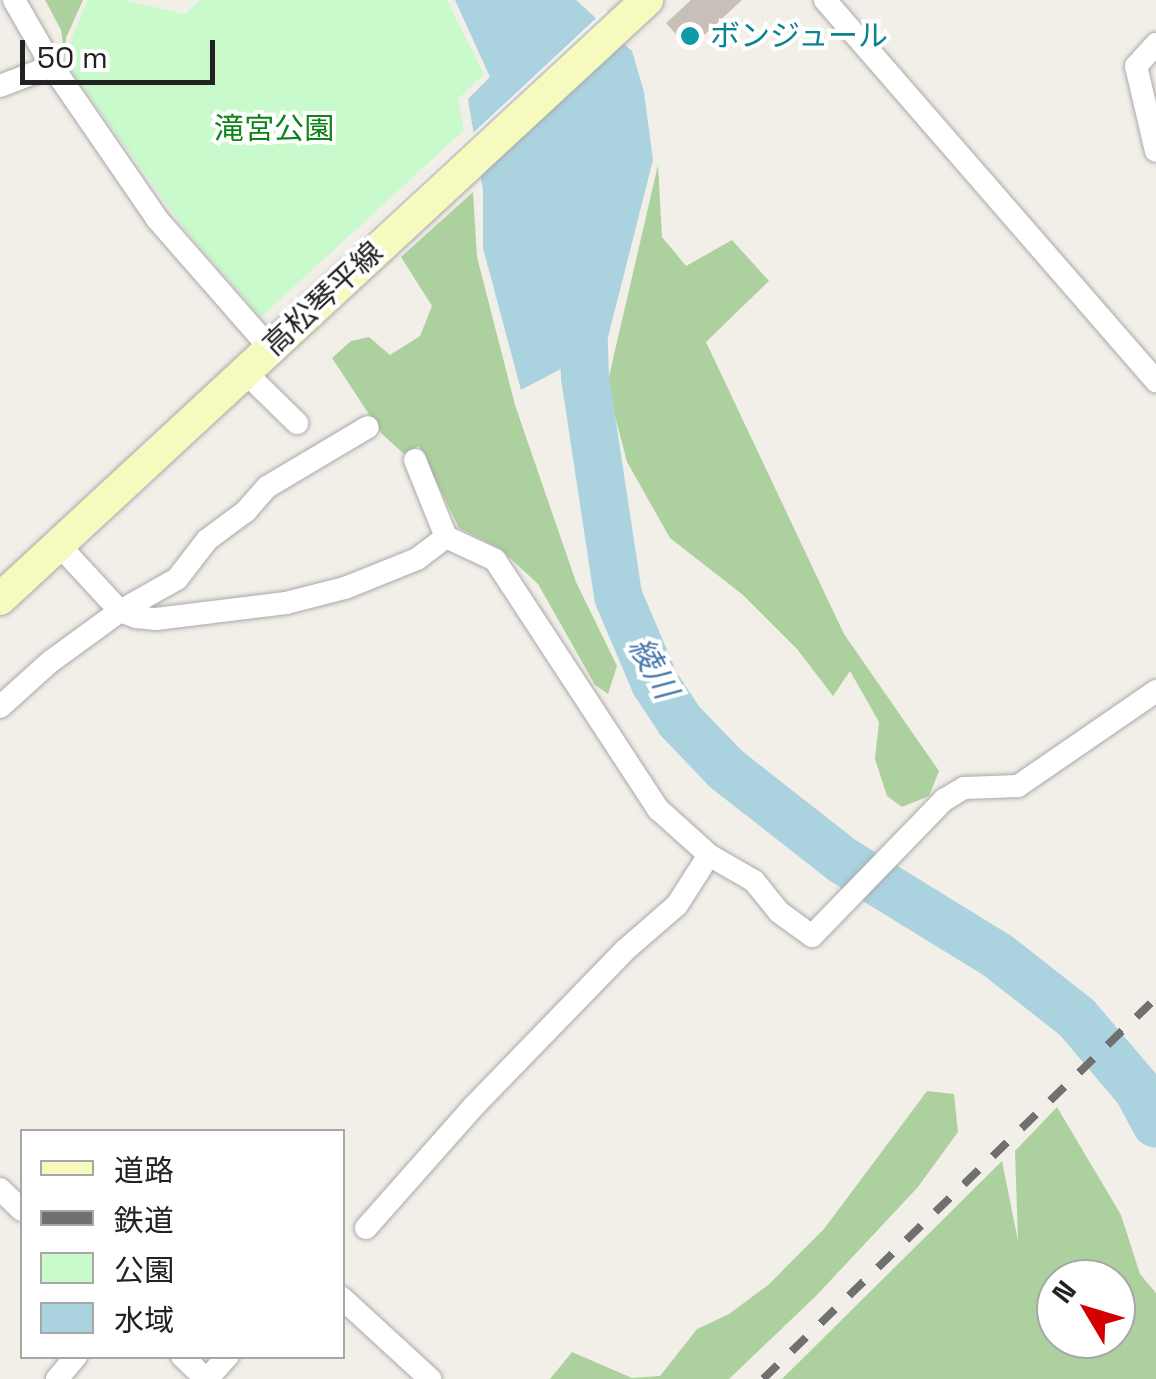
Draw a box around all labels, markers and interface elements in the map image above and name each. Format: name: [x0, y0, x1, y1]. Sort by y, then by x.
place label: ボンジュール: [710, 18, 890, 54]
scale bar: [25, 20, 220, 82]
marker: ボンジュール: [679, 25, 701, 47]
text: 50 m: [37, 38, 108, 77]
park label: 滝宮公園: [214, 111, 334, 147]
street label: 高松琴平線: [256, 235, 390, 363]
water label: 綾川: [621, 631, 685, 705]
legend: [20, 1129, 345, 1359]
text: 道路: [114, 1151, 174, 1190]
text: 鉄道: [114, 1201, 174, 1240]
text: 公園: [114, 1251, 174, 1290]
north arrow: [1036, 1259, 1136, 1359]
text: N: [1044, 1273, 1084, 1310]
text: 水域: [114, 1301, 174, 1340]

